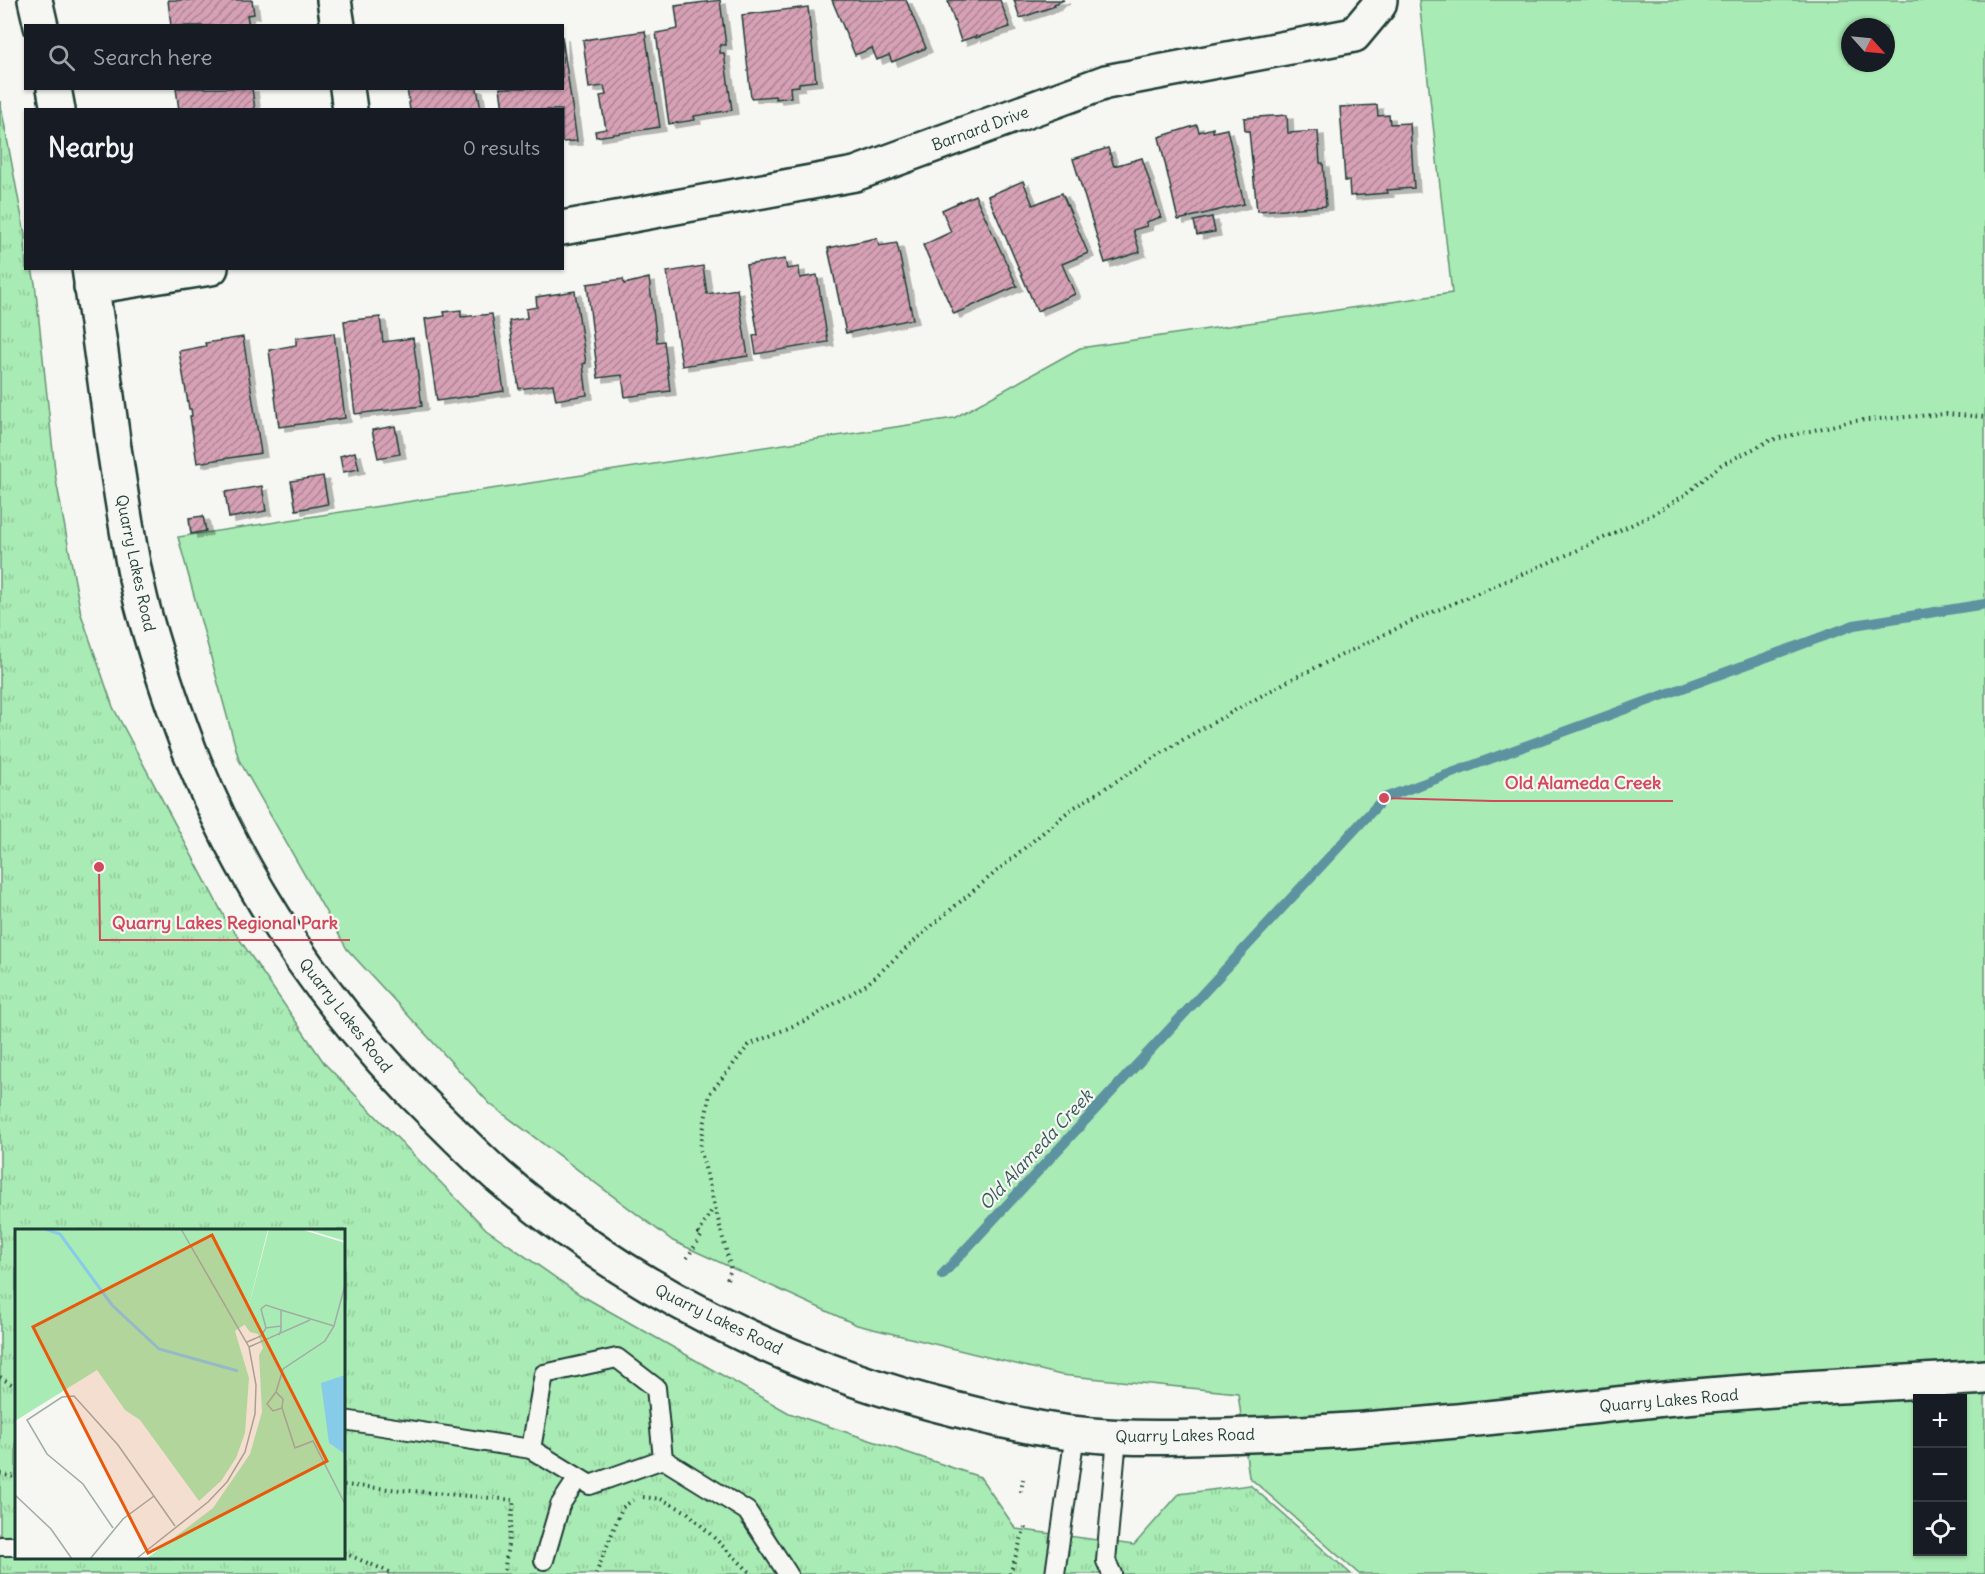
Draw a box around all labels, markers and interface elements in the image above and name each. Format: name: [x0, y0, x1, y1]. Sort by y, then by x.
north arrow: [1841, 18, 1895, 72]
search box: [24, 24, 564, 90]
icon: search: [45, 41, 78, 74]
text: Search here: [93, 43, 212, 71]
street label: Barnard Drive: [929, 101, 1031, 155]
text: Nearby: [48, 131, 134, 164]
text: 0 results: [463, 135, 540, 160]
street label: Quarry Lakes Road: [112, 493, 160, 633]
callout: Old Alameda Creek: [1493, 765, 1673, 801]
text: Old Alameda Creek: [1505, 771, 1661, 794]
callout: Quarry Lakes Regional Park: [100, 904, 350, 940]
text: Quarry Lakes Regional Park: [112, 911, 338, 934]
street label: Quarry Lakes Road: [295, 954, 397, 1076]
water label: Old Alameda Creek: [974, 1083, 1099, 1215]
inset map: [15, 1229, 345, 1559]
street label: Quarry Lakes Road: [652, 1279, 786, 1359]
street label: Quarry Lakes Road: [1599, 1384, 1739, 1416]
map controls: [1913, 1394, 1967, 1556]
button: +: [1913, 1394, 1967, 1448]
street label: Quarry Lakes Road: [1115, 1424, 1255, 1446]
button: −: [1913, 1448, 1967, 1502]
button: locate: [1913, 1502, 1967, 1556]

